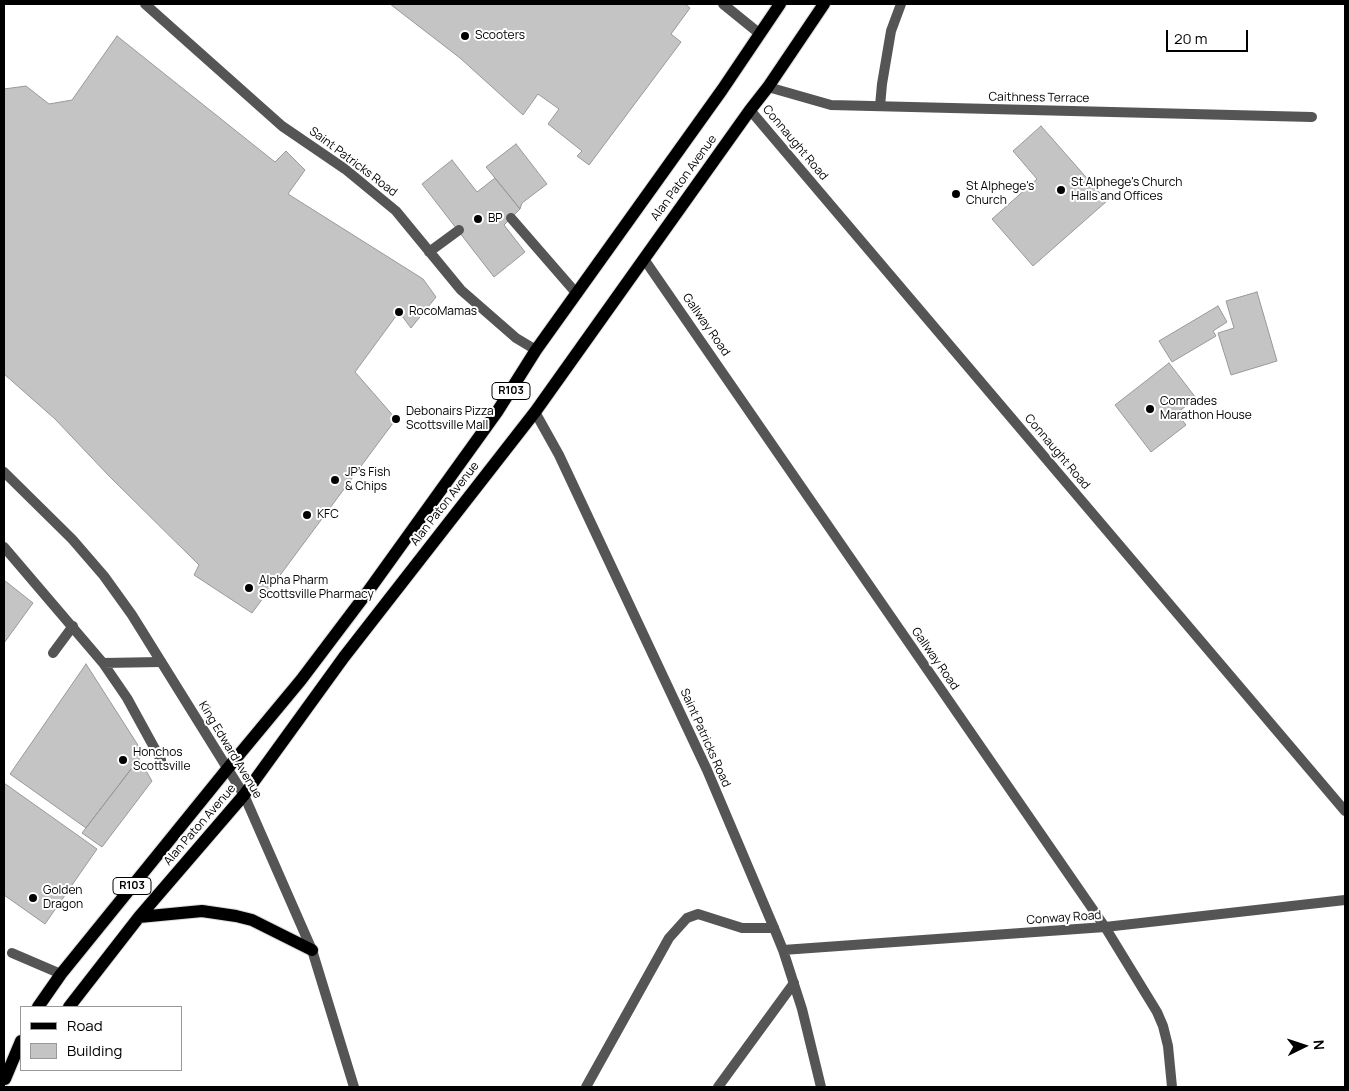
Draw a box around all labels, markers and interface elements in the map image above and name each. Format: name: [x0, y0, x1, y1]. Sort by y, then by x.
scale bar: [1169, 20, 1252, 52]
text: 20 m: [1174, 28, 1207, 49]
place label: Scooters: [475, 29, 525, 43]
marker: Scooters: [459, 30, 471, 42]
street label: Caithness Terrace: [988, 90, 1090, 106]
street label: Connaught Road: [759, 103, 831, 183]
street label: Saint Patricks Road: [306, 124, 400, 200]
street label: Alan Paton Avenue: [648, 132, 720, 224]
place label: St Alphege's Church Halls and Offices: [1071, 176, 1182, 204]
place label: St Alphege's Church: [966, 180, 1034, 208]
marker: St Alphege's Church Halls and Offices: [1055, 184, 1067, 196]
marker: St Alphege's Church: [950, 188, 962, 200]
place label: BP: [488, 212, 503, 226]
marker: BP: [472, 213, 484, 225]
street label: Gallway Road: [679, 291, 733, 359]
place label: RocoMamas: [409, 305, 477, 319]
marker: RocoMamas: [393, 306, 405, 318]
road number: R103: [492, 382, 530, 400]
place label: Comrades Marathon House: [1160, 395, 1252, 423]
marker: Comrades Marathon House: [1144, 403, 1156, 415]
place label: Debonairs Pizza Scottsville Mall: [406, 405, 494, 433]
street label: Connaught Road: [1021, 412, 1093, 492]
marker: Debonairs Pizza Scottsville Mall: [390, 413, 402, 425]
street label: Alan Paton Avenue: [408, 459, 482, 549]
place label: JP’s Fish & Chips: [345, 466, 390, 494]
marker: JP’s Fish & Chips: [329, 474, 341, 486]
place label: KFC: [317, 508, 339, 522]
marker: KFC: [301, 509, 313, 521]
place label: Alpha Pharm Scottsville Pharmacy: [259, 574, 374, 602]
marker: Alpha Pharm Scottsville Pharmacy: [243, 582, 255, 594]
street label: Gallway Road: [908, 625, 962, 693]
street label: Saint Patricks Road: [677, 686, 733, 790]
street label: King Edward Avenue: [195, 699, 265, 801]
place label: Honchos Scottsville: [133, 746, 190, 774]
marker: Honchos Scottsville: [117, 754, 129, 766]
street label: Alan Paton Avenue: [161, 782, 239, 868]
road number: R103: [113, 878, 151, 894]
place label: Golden Dragon: [43, 884, 83, 912]
marker: Golden Dragon: [27, 892, 39, 904]
street label: Conway Road: [1026, 908, 1102, 928]
legend: [20, 1006, 182, 1071]
text: Road: [67, 1015, 103, 1036]
north arrow: [1279, 1021, 1329, 1071]
text: N: [1310, 1039, 1329, 1051]
text: Building: [67, 1040, 122, 1061]

